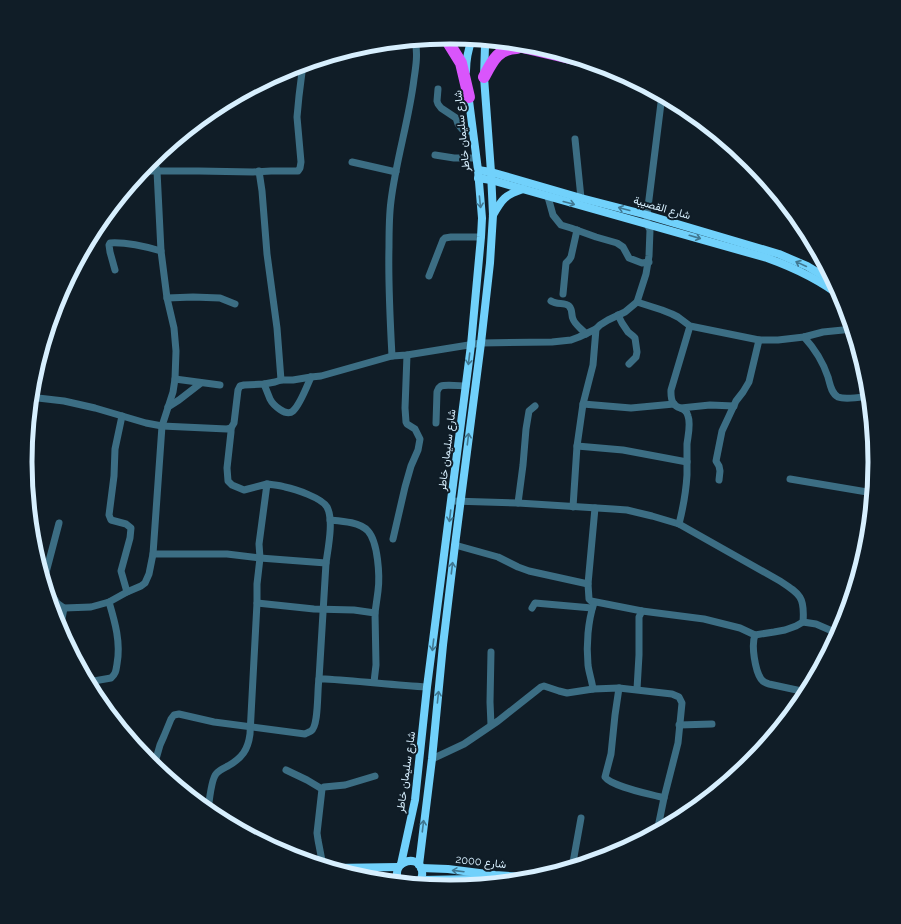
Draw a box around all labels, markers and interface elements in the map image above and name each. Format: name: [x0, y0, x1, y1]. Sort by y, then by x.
street label: شارع سليمان خاطر: [451, 89, 474, 174]
street label: شارع القصيبة: [632, 194, 693, 223]
one-way arrow: [477, 195, 484, 208]
one-way arrow: [563, 199, 576, 207]
one-way arrow: [617, 205, 630, 212]
one-way arrow: [688, 234, 701, 241]
one-way arrow: [796, 260, 808, 267]
one-way arrow: [466, 352, 473, 365]
street label: شارع سليمان خاطر: [435, 408, 459, 493]
one-way arrow: [464, 433, 472, 446]
one-way arrow: [446, 509, 454, 522]
one-way arrow: [448, 562, 456, 575]
one-way arrow: [429, 638, 437, 651]
one-way arrow: [434, 691, 442, 704]
street label: شارع سليمان خاطر: [394, 730, 419, 815]
one-way arrow: [419, 820, 427, 833]
street label: شارع 2000: [455, 853, 507, 872]
one-way arrow: [452, 867, 465, 874]

